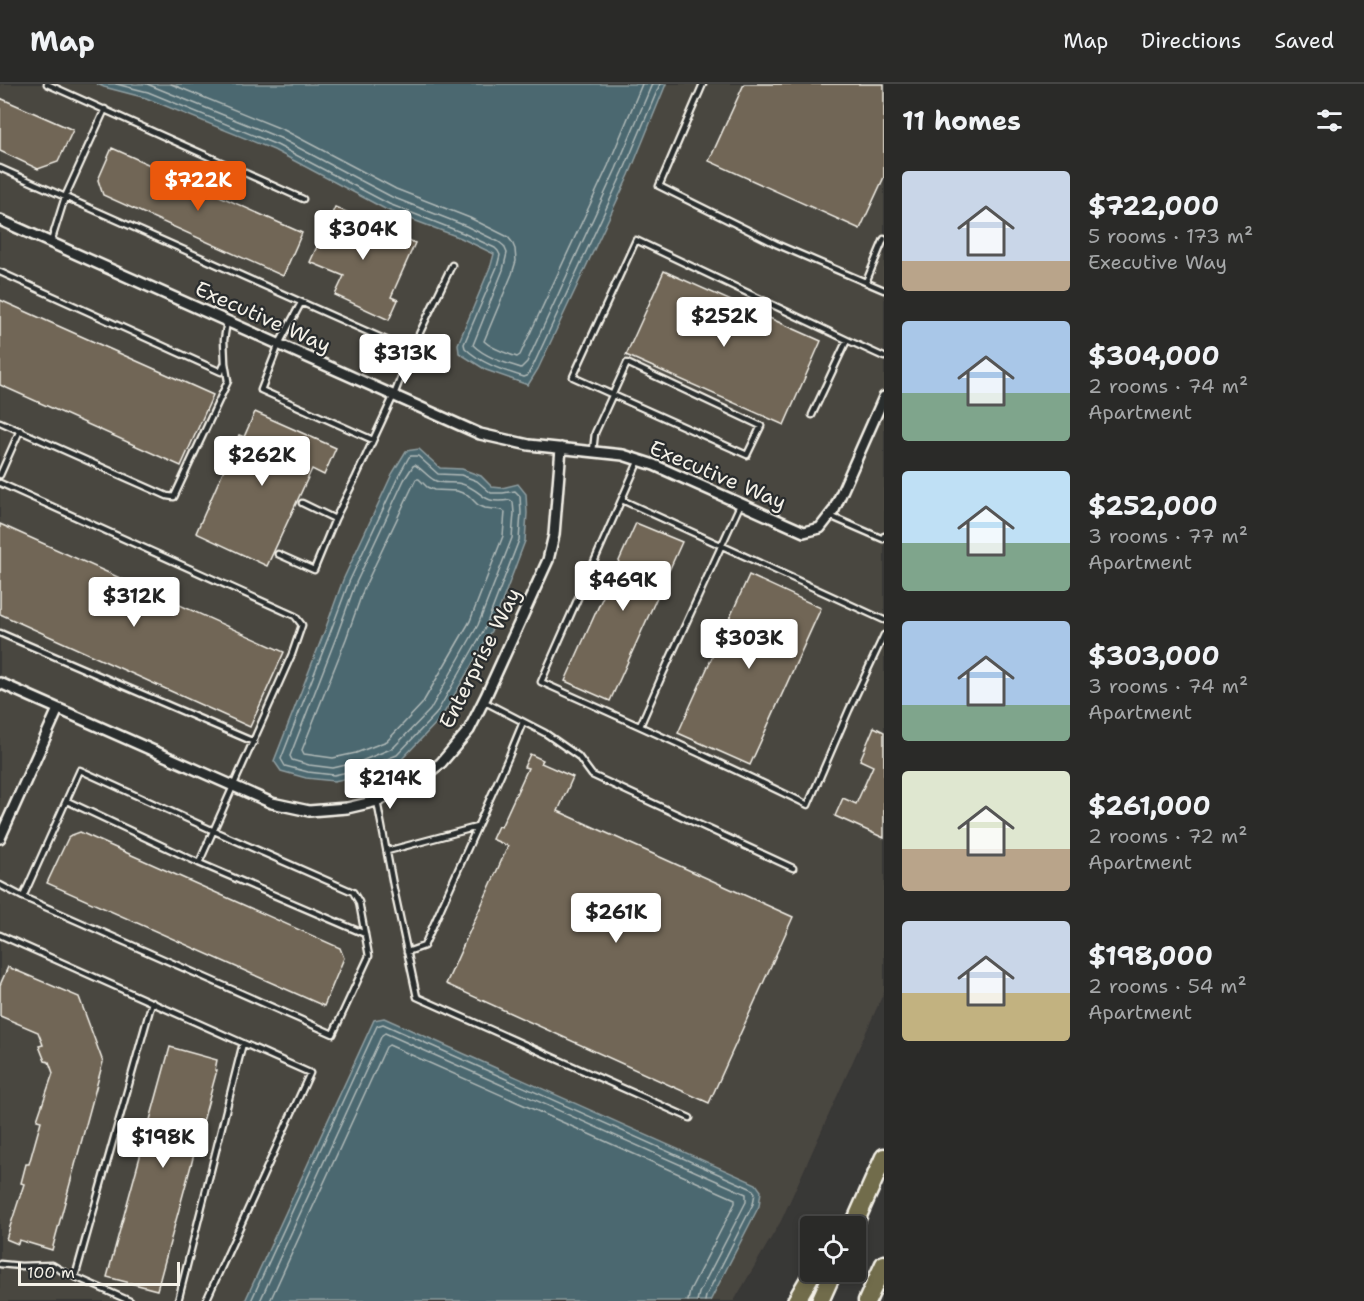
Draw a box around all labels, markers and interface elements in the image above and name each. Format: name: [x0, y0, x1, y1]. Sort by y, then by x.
text: Map: [30, 22, 95, 60]
text: Map: [1063, 27, 1108, 55]
text: Directions: [1141, 27, 1241, 55]
text: Saved: [1274, 27, 1334, 55]
text: 11 homes: [902, 103, 1021, 138]
icon: filters: [1313, 104, 1346, 137]
pin: $722K: [156, 161, 240, 212]
text: $722K: [164, 167, 232, 193]
text: $722,000: [1088, 188, 1219, 223]
icon: home: [950, 195, 1022, 267]
pin: $304K: [321, 210, 405, 261]
text: $304K: [328, 216, 398, 242]
text: 5 rooms · 173 m²: [1088, 223, 1253, 249]
text: Executive Way: [1088, 249, 1227, 275]
street label: Executive Way: [191, 275, 335, 359]
pin: $252K: [682, 297, 766, 348]
text: $252K: [691, 303, 757, 329]
pin: $313K: [363, 334, 447, 385]
text: $304,000: [1088, 338, 1220, 373]
text: $313K: [373, 340, 437, 366]
icon: home: [950, 345, 1022, 417]
text: 2 rooms · 74 m²: [1088, 373, 1248, 399]
text: Apartment: [1088, 399, 1192, 425]
street label: Executive Way: [645, 434, 791, 516]
pin: $262K: [220, 436, 304, 487]
text: $262K: [228, 442, 296, 468]
text: $252,000: [1088, 488, 1218, 523]
icon: home: [950, 495, 1022, 567]
text: 3 rooms · 77 m²: [1088, 523, 1248, 549]
text: Apartment: [1088, 549, 1192, 575]
pin: $469K: [581, 561, 665, 612]
text: $469K: [589, 567, 657, 593]
pin: $312K: [92, 577, 176, 628]
text: $312K: [103, 583, 165, 609]
street label: Enterprise Way: [432, 583, 528, 733]
pin: $303K: [707, 619, 791, 670]
text: $303K: [715, 625, 783, 651]
text: $303,000: [1088, 638, 1220, 673]
icon: home: [950, 645, 1022, 717]
text: 3 rooms · 74 m²: [1088, 673, 1248, 699]
text: Apartment: [1088, 699, 1192, 725]
pin: $214K: [348, 759, 432, 810]
text: $214K: [359, 765, 421, 791]
text: $261,000: [1088, 788, 1211, 823]
icon: home: [950, 795, 1022, 867]
text: 2 rooms · 72 m²: [1088, 823, 1247, 849]
text: Apartment: [1088, 849, 1192, 875]
pin: $261K: [574, 893, 658, 944]
text: $261K: [585, 899, 647, 925]
text: $198,000: [1088, 938, 1213, 973]
icon: home: [950, 945, 1022, 1017]
text: 2 rooms · 54 m²: [1088, 973, 1247, 999]
text: Apartment: [1088, 999, 1192, 1025]
pin: $198K: [121, 1118, 205, 1169]
text: $198K: [131, 1124, 195, 1150]
map controls: [800, 1216, 866, 1282]
button: locate: [800, 1216, 866, 1282]
scale bar: [18, 1259, 180, 1286]
text: 100 m: [27, 1262, 75, 1283]

